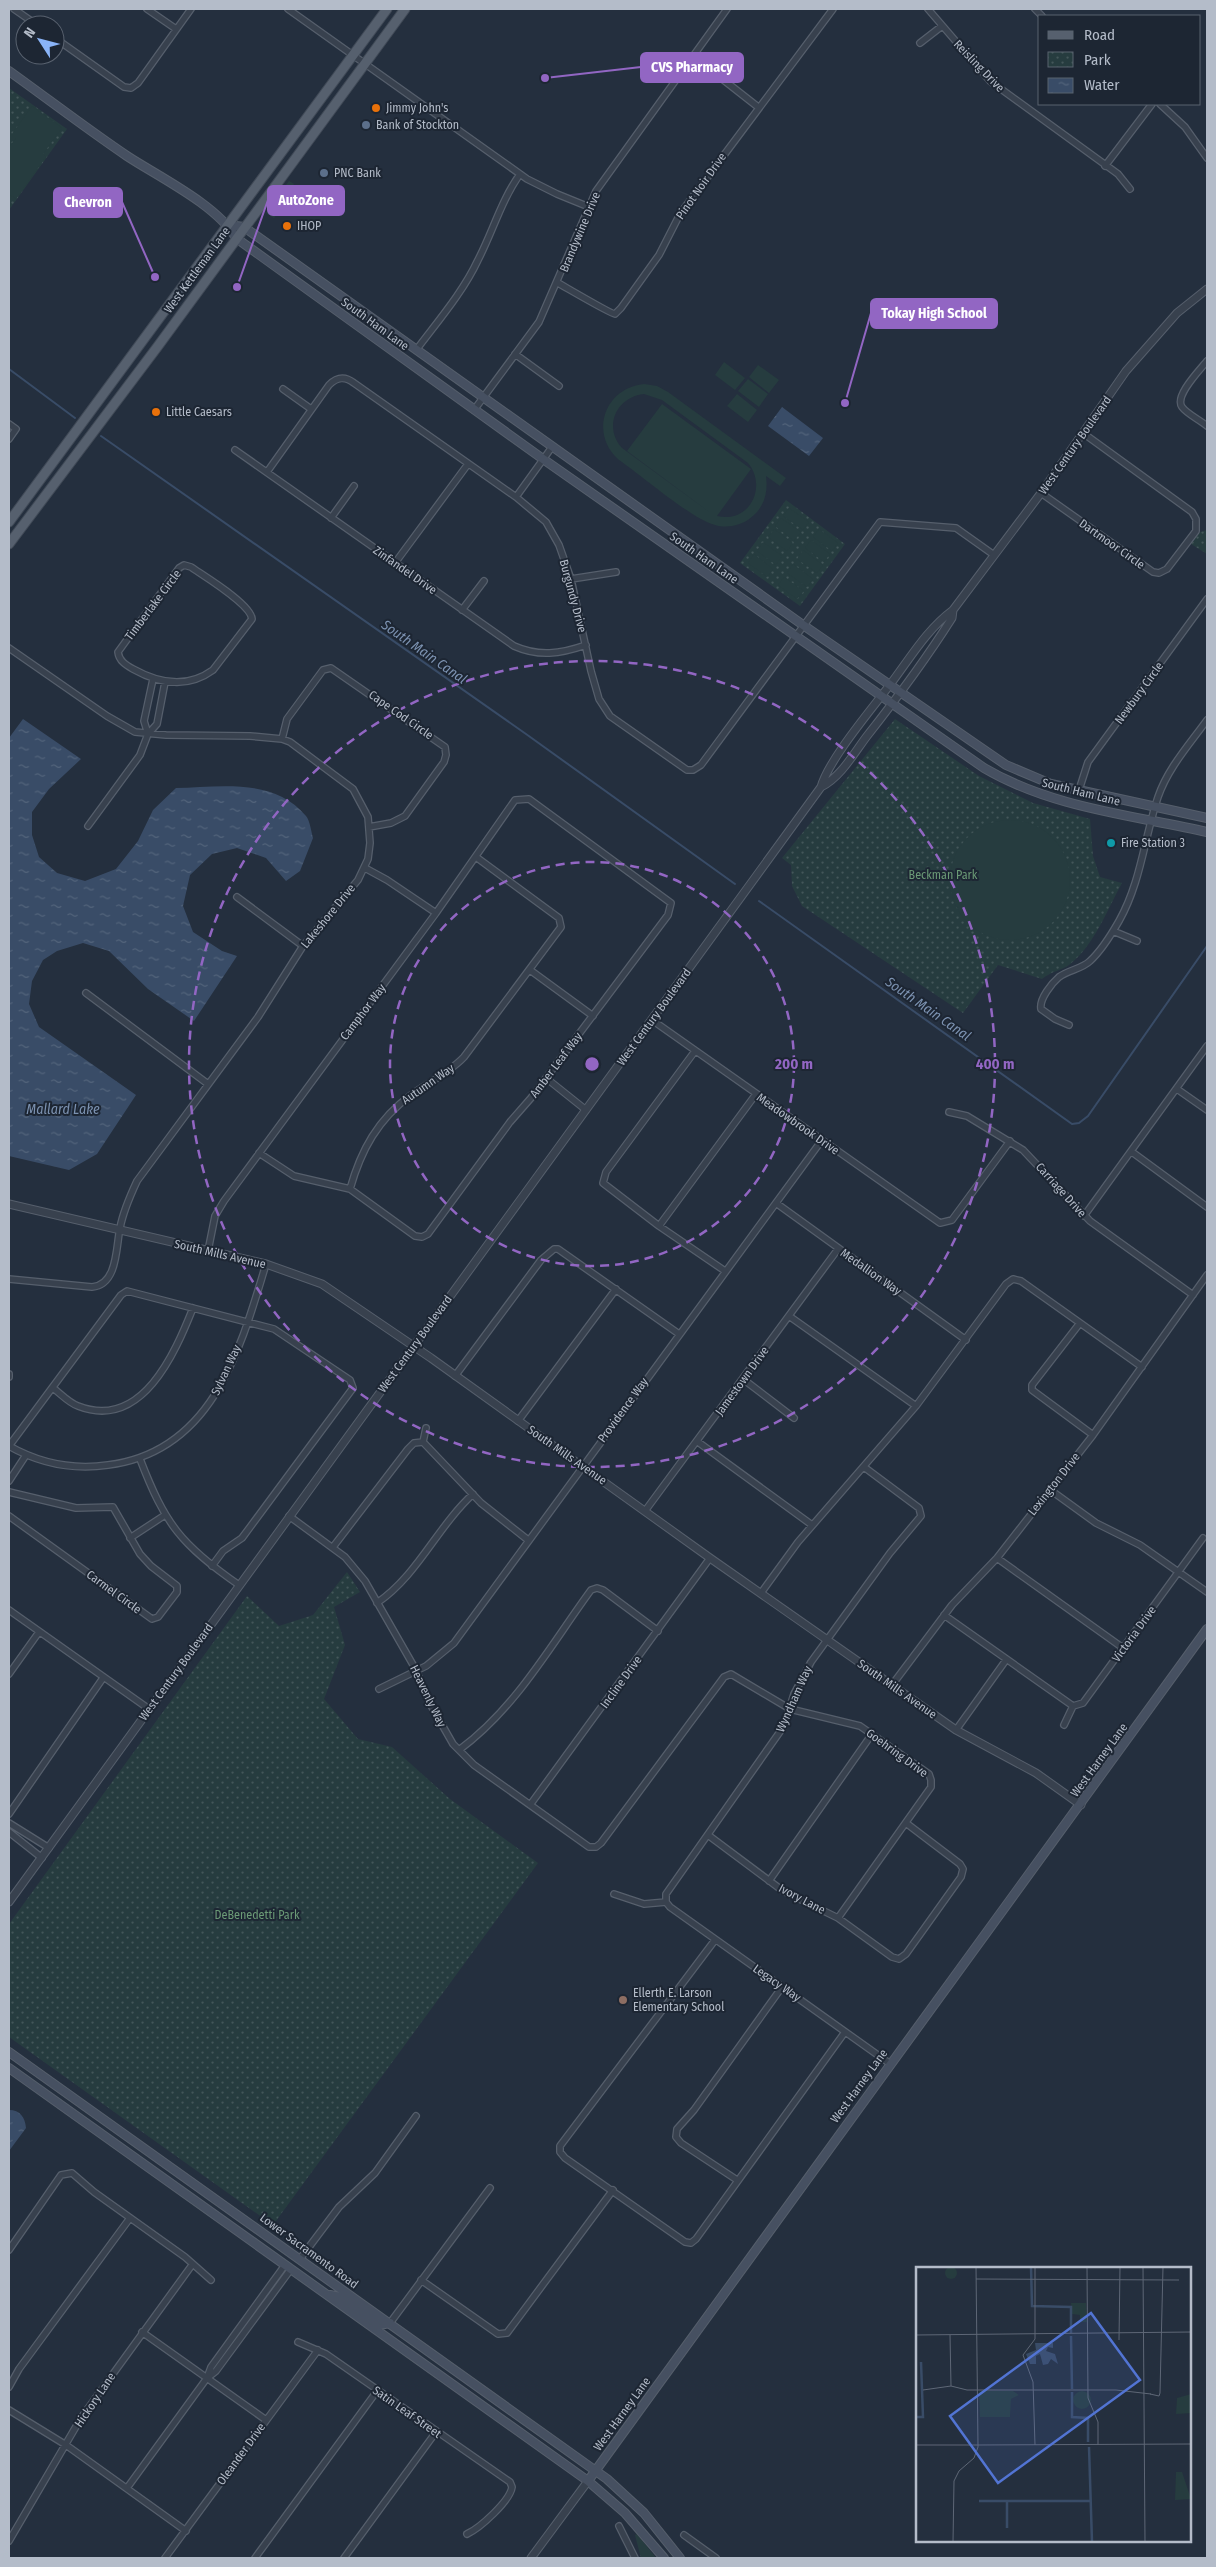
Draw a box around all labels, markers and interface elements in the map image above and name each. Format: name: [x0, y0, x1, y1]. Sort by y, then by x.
north arrow: [15, 15, 65, 65]
legend: [1038, 15, 1201, 105]
text: N: [21, 24, 39, 41]
text: Road: [1084, 26, 1115, 44]
street label: Reisling Drive: [951, 37, 1007, 95]
text: Park: [1084, 51, 1111, 69]
callout: CVS Pharmacy: [641, 53, 743, 82]
text: CVS Pharmacy: [651, 59, 733, 76]
text: Water: [1084, 76, 1120, 94]
place label: Jimmy John's: [386, 101, 448, 115]
marker: Jimmy John's: [370, 102, 382, 114]
place label: Bank of Stockton: [376, 118, 459, 132]
marker: Bank of Stockton: [360, 119, 372, 131]
street label: Pinot Noir Drive: [673, 150, 729, 222]
place label: PNC Bank: [334, 166, 381, 180]
marker: PNC Bank: [318, 167, 330, 179]
callout: AutoZone: [268, 186, 344, 215]
callout: Chevron: [54, 188, 122, 217]
street label: Brandywine Drive: [557, 190, 603, 274]
text: AutoZone: [277, 192, 334, 209]
text: Chevron: [64, 194, 112, 211]
place label: IHOP: [297, 219, 321, 233]
marker: IHOP: [281, 220, 293, 232]
street label: West Kettleman Lane: [161, 224, 233, 316]
street label: South Ham Lane: [338, 295, 412, 353]
callout: Tokay High School: [871, 299, 997, 328]
text: Tokay High School: [881, 305, 987, 322]
street label: West Century Boulevard: [1036, 393, 1114, 497]
place label: Little Caesars: [166, 405, 232, 419]
marker: Little Caesars: [150, 406, 162, 418]
street label: Dartmoor Circle: [1077, 516, 1148, 572]
street label: South Ham Lane: [667, 529, 741, 587]
street label: Zinfandel Drive: [371, 543, 440, 597]
street label: Burgundy Drive: [557, 558, 589, 634]
street label: Timberlake Circle: [122, 567, 184, 643]
water label: South Main Canal: [377, 616, 470, 688]
street label: Newbury Circle: [1112, 659, 1166, 727]
street label: Cape Cod Circle: [366, 688, 436, 742]
street label: South Ham Lane: [1040, 776, 1122, 809]
place label: Fire Station 3: [1121, 836, 1185, 850]
marker: Fire Station 3: [1105, 837, 1117, 849]
park label: Beckman Park: [909, 868, 978, 882]
street label: Lakeshore Drive: [298, 881, 358, 951]
street label: West Century Boulevard: [614, 966, 694, 1068]
water label: South Main Canal: [881, 973, 974, 1045]
street label: Camphor Way: [337, 981, 389, 1043]
street label: Amber Leaf Way: [527, 1029, 585, 1100]
centre of rings: [583, 1055, 601, 1073]
text: 200 m: [774, 1055, 813, 1073]
text: 400 m: [976, 1055, 1014, 1073]
street label: Autumn Way: [399, 1060, 457, 1107]
street label: Meadowbrook Drive: [754, 1090, 842, 1158]
water label: Mallard Lake: [26, 1101, 100, 1118]
street label: Carriage Drive: [1033, 1160, 1089, 1220]
street label: South Mills Avenue: [173, 1237, 267, 1271]
street label: Medallion Way: [838, 1246, 905, 1299]
street label: West Century Boulevard: [375, 1293, 455, 1395]
street label: Sylvan Way: [208, 1342, 244, 1397]
street label: Jamestown Drive: [712, 1344, 772, 1418]
street label: Providence Way: [595, 1374, 652, 1445]
street label: South Mills Avenue: [525, 1422, 609, 1488]
street label: Lexington Drive: [1025, 1450, 1083, 1518]
street label: Carmel Circle: [84, 1567, 144, 1617]
street label: Victoria Drive: [1109, 1603, 1159, 1665]
street label: West Century Boulevard: [136, 1621, 216, 1723]
street label: Incline Drive: [597, 1653, 645, 1711]
street label: South Mills Avenue: [855, 1656, 939, 1722]
street label: Heavenly Way: [407, 1663, 449, 1730]
street label: Wyndham Way: [773, 1663, 815, 1734]
street label: West Harney Lane: [1068, 1720, 1130, 1800]
street label: Goehring Drive: [863, 1726, 931, 1780]
street label: Ivory Lane: [776, 1881, 828, 1917]
park label: DeBenedetti Park: [214, 1908, 300, 1922]
street label: Legacy Way: [750, 1961, 804, 2005]
place label: Ellerth E. Larson Elementary School: [633, 1986, 724, 2014]
marker: Ellerth E. Larson Elementary School: [617, 1994, 629, 2006]
street label: West Harney Lane: [828, 2046, 890, 2126]
street label: Lower Sacramento Road: [257, 2211, 361, 2291]
inset map: [916, 2267, 1191, 2542]
street label: Hickory Lane: [72, 2370, 118, 2430]
street label: West Harney Lane: [591, 2374, 653, 2454]
street label: Satin Leaf Street: [370, 2383, 444, 2441]
street label: Oleander Drive: [214, 2420, 268, 2488]

